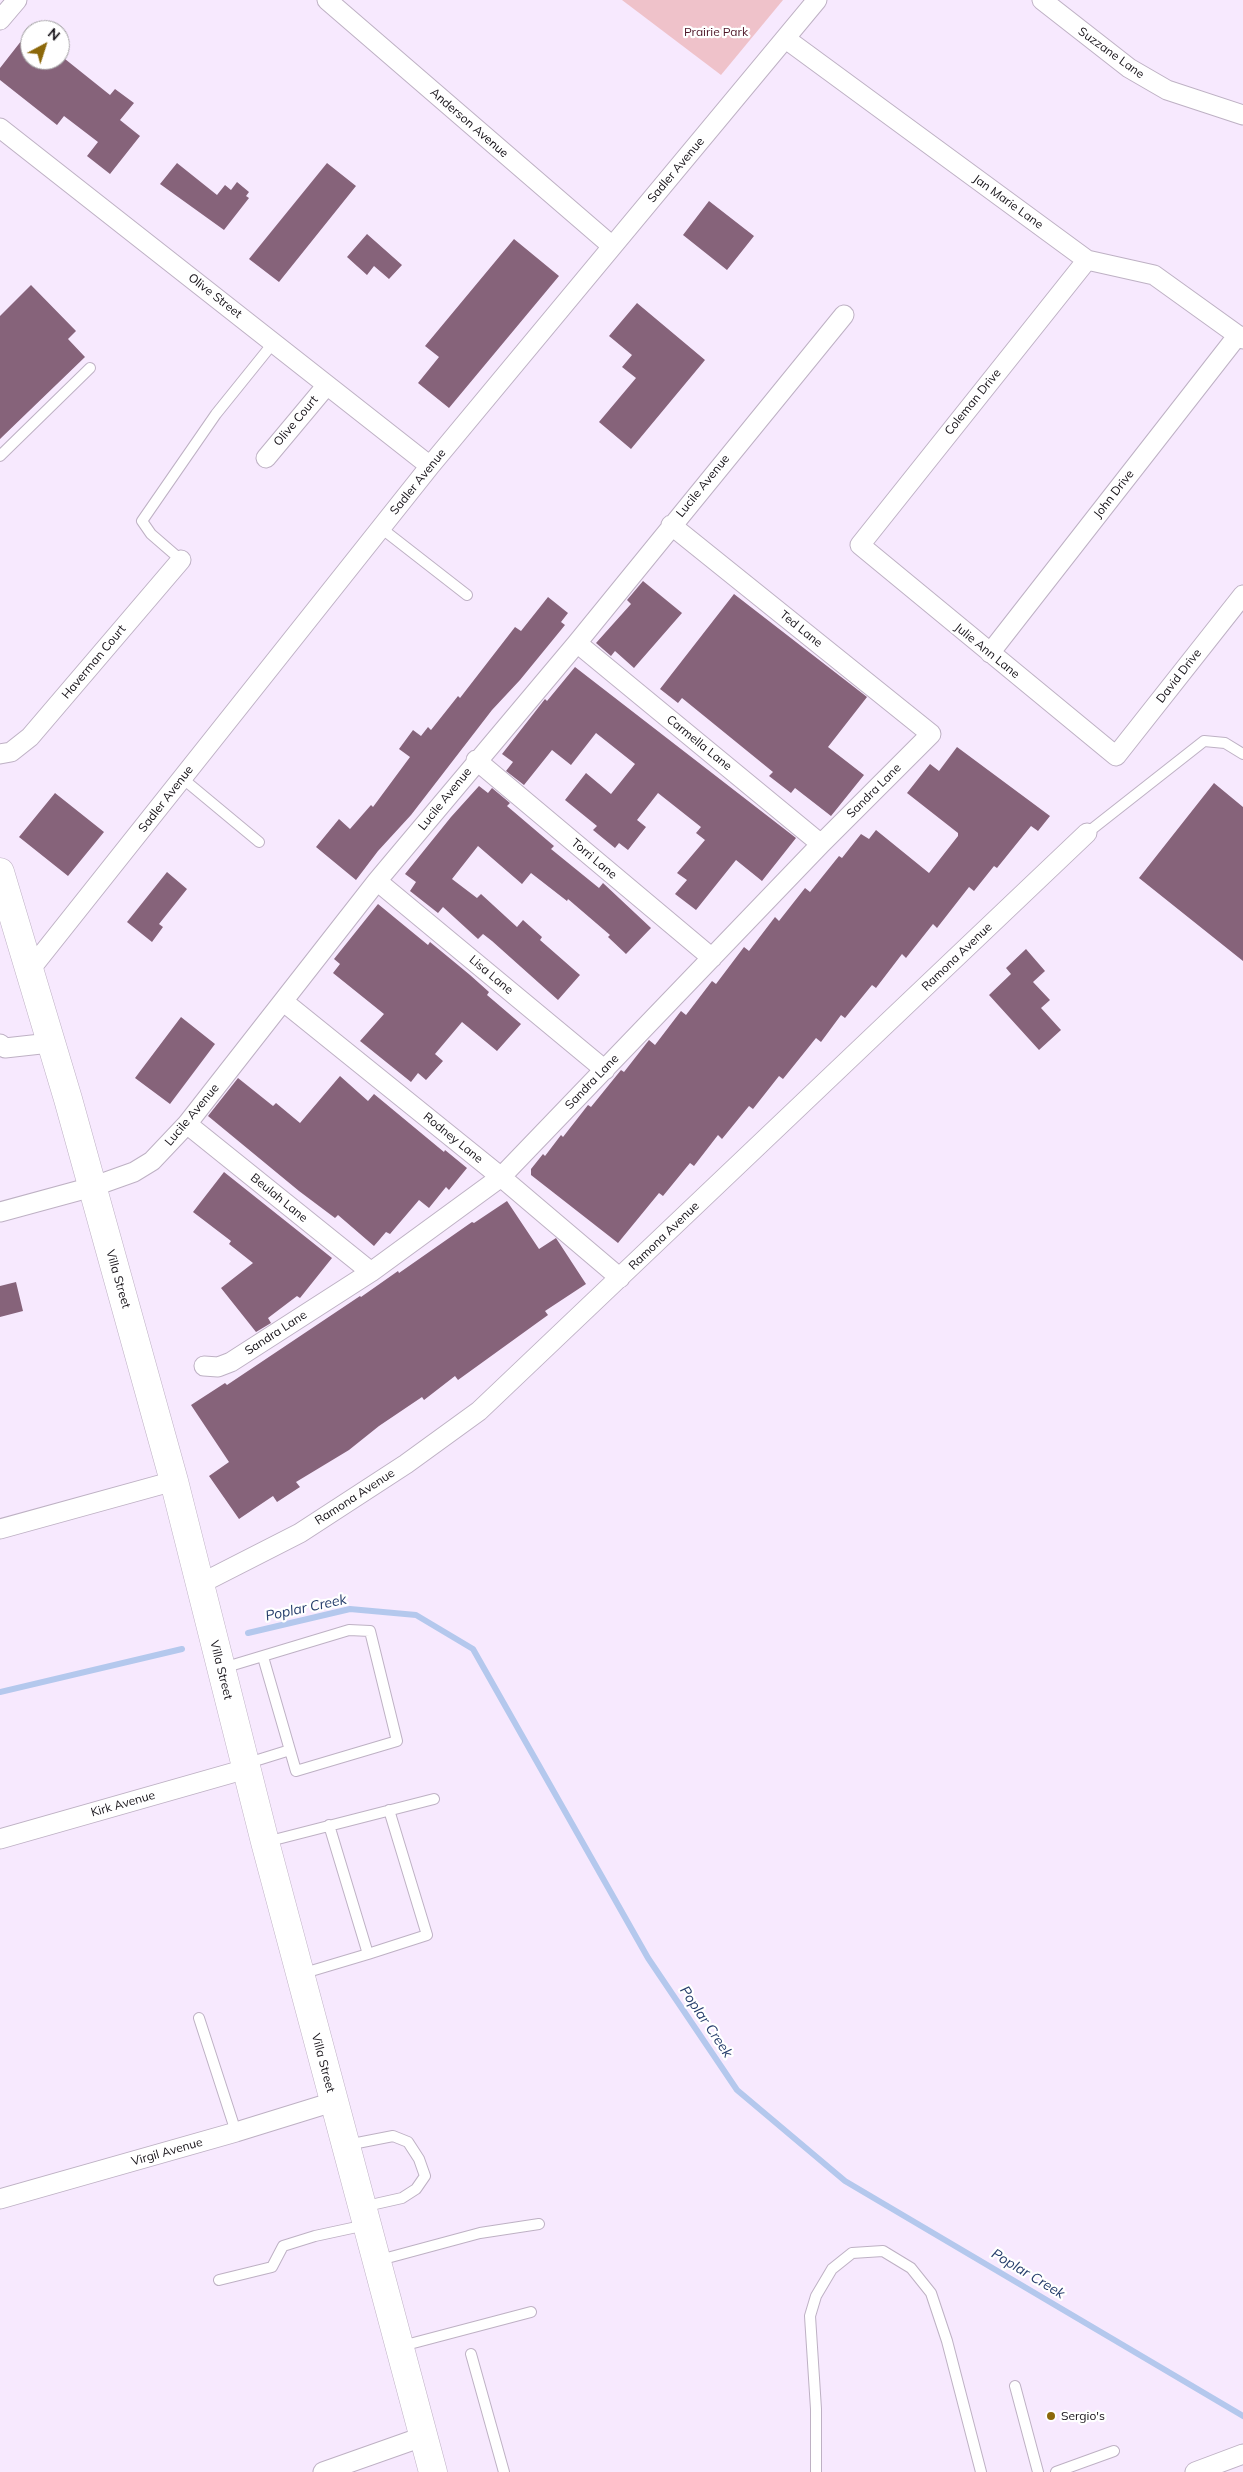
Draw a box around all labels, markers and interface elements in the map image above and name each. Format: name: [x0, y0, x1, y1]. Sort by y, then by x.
north arrow: [20, 20, 70, 70]
text: N: [44, 24, 64, 45]
street label: Suzzane Lane: [1075, 24, 1147, 82]
park label: Prairie Park: [684, 25, 748, 39]
street label: Anderson Avenue: [427, 85, 511, 161]
street label: Sadler Avenue: [645, 135, 707, 205]
street label: Jan Marie Lane: [970, 172, 1046, 232]
street label: Olive Street: [185, 271, 245, 321]
street label: Coleman Drive: [942, 366, 1004, 438]
street label: Olive Court: [271, 393, 321, 449]
street label: Sadler Avenue: [387, 446, 449, 518]
street label: Lucile Avenue: [673, 452, 733, 520]
street label: John Drive: [1091, 467, 1137, 521]
street label: Ted Lane: [777, 608, 825, 650]
street label: Julie Ann Lane: [952, 620, 1022, 682]
street label: Haverman Court: [59, 622, 129, 702]
street label: David Drive: [1153, 646, 1205, 706]
street label: Carmella Lane: [663, 712, 735, 774]
street label: Sandra Lane: [844, 761, 904, 821]
street label: Sadler Avenue: [136, 763, 196, 835]
street label: Lucile Avenue: [415, 765, 475, 833]
street label: Torri Lane: [568, 836, 620, 882]
street label: Ramona Avenue: [919, 920, 995, 994]
street label: Lisa Lane: [466, 952, 516, 998]
street label: Sandra Lane: [562, 1052, 622, 1112]
street label: Lucile Avenue: [162, 1081, 222, 1149]
street label: Rodney Lane: [420, 1110, 486, 1166]
street label: Beulah Lane: [248, 1171, 310, 1225]
street label: Ramona Avenue: [626, 1199, 702, 1273]
street label: Villa Street: [103, 1248, 133, 1310]
street label: Sandra Lane: [242, 1308, 310, 1358]
street label: Ramona Avenue: [312, 1466, 398, 1528]
water label: Poplar Creek: [264, 1591, 348, 1625]
street label: Villa Street: [207, 1639, 235, 1701]
street label: Kirk Avenue: [89, 1788, 157, 1820]
water label: Poplar Creek: [676, 1983, 736, 2061]
street label: Villa Street: [308, 2032, 338, 2094]
street label: Virgil Avenue: [130, 2135, 204, 2169]
water label: Poplar Creek: [988, 2246, 1068, 2302]
place label: Sergio's: [1061, 2409, 1105, 2423]
marker: Sergio's: [1045, 2410, 1057, 2422]

